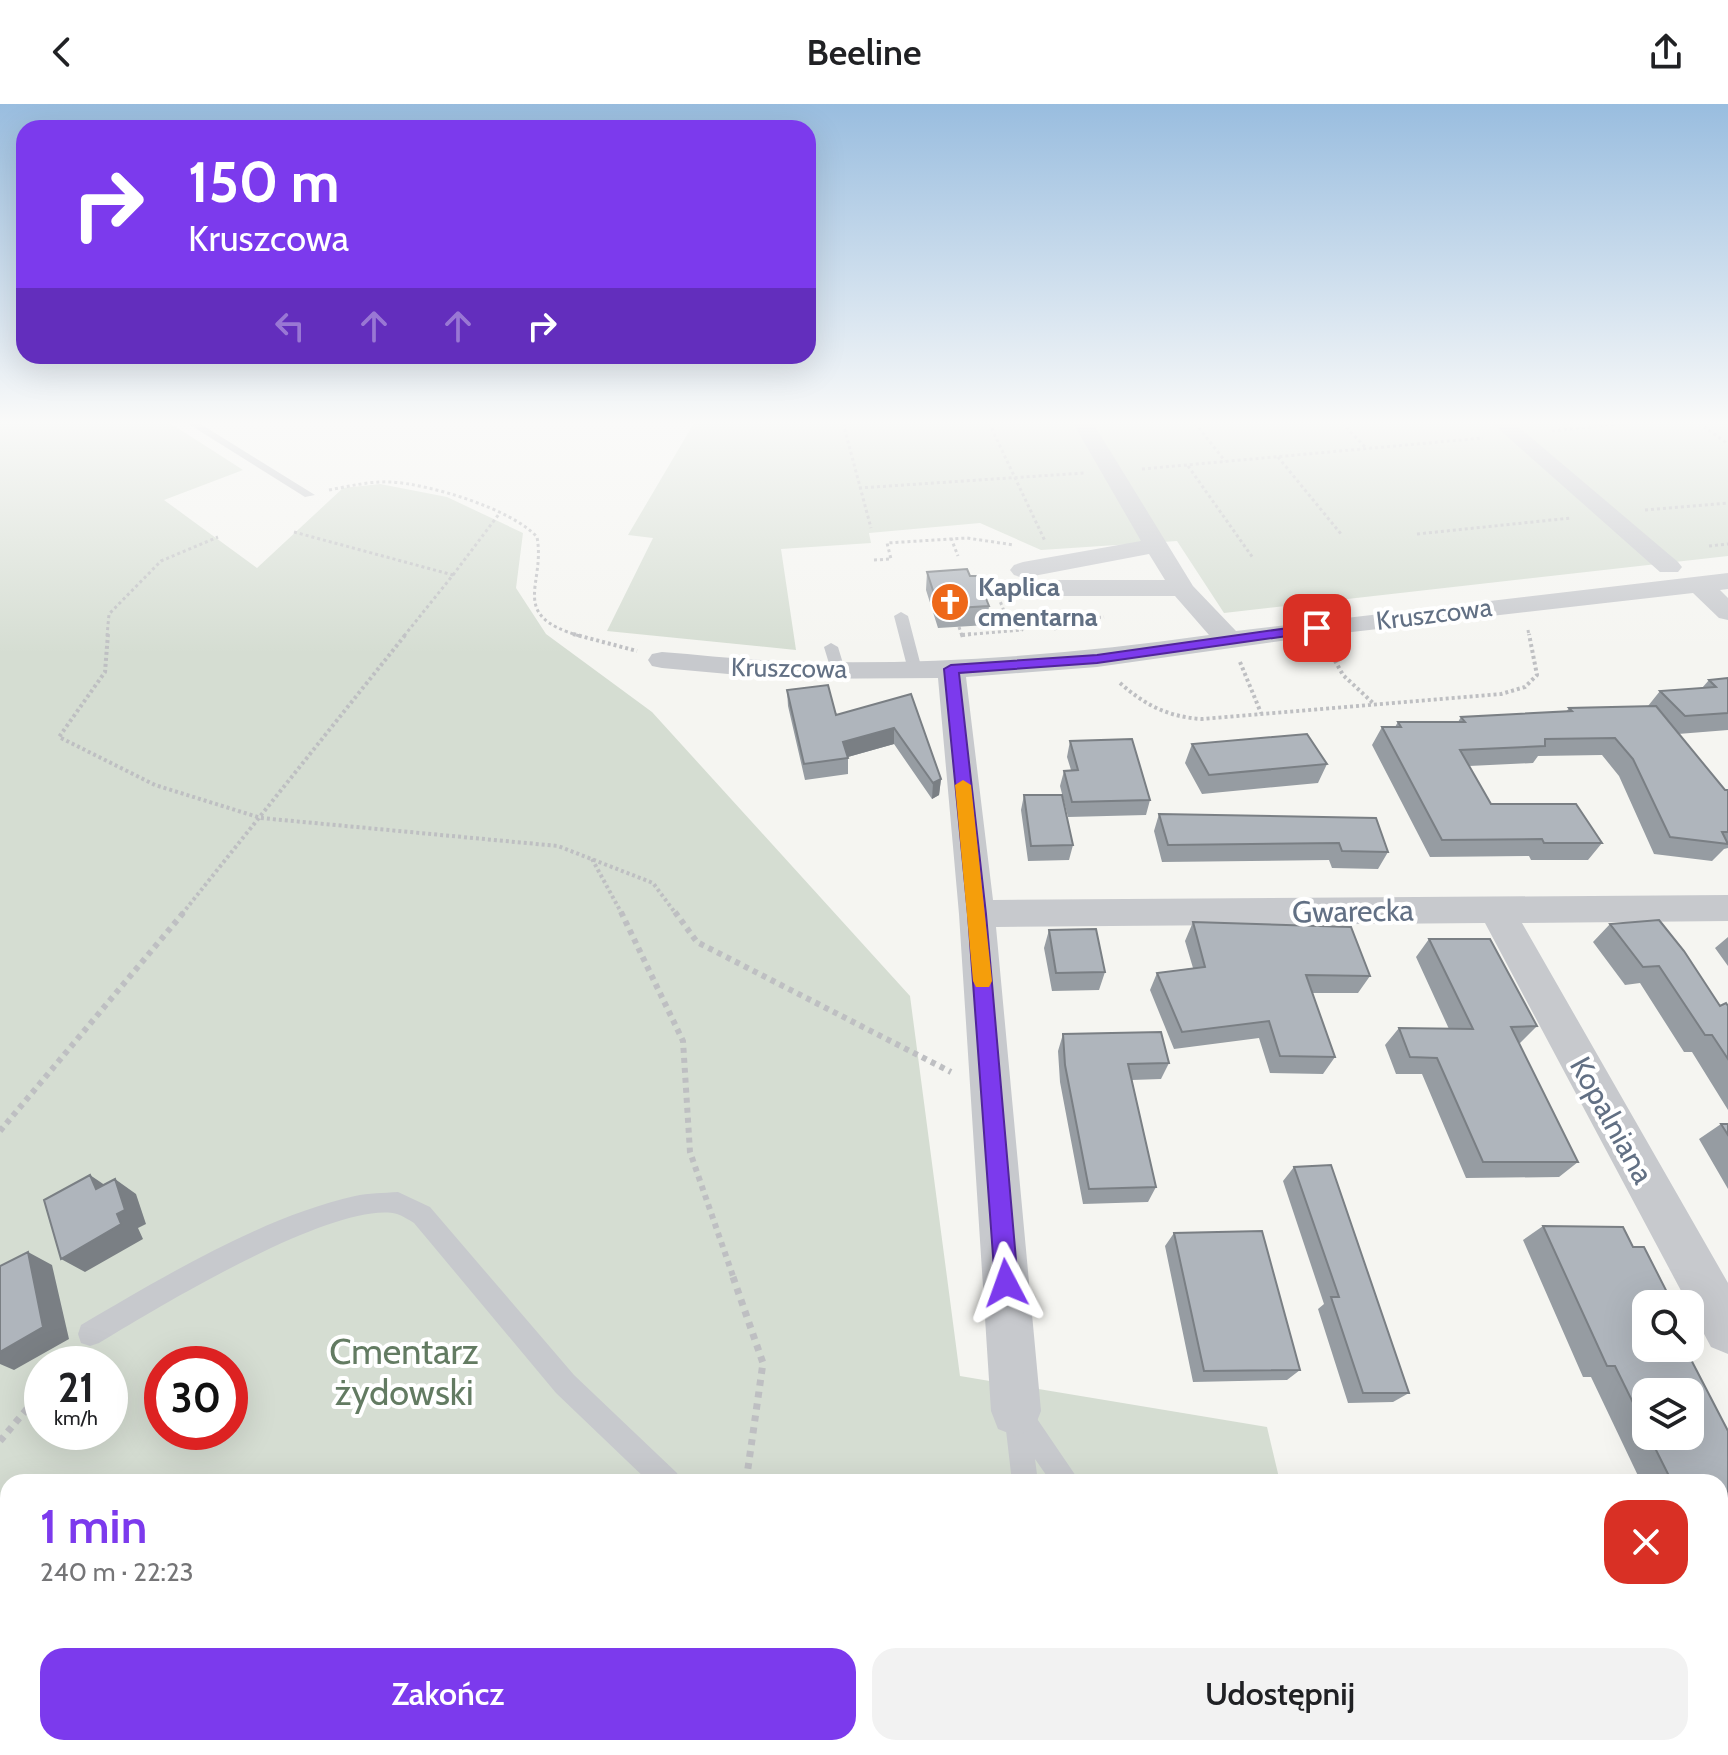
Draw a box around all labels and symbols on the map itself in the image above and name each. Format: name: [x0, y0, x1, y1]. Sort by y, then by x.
place label: Kaplica cmentarna: [978, 571, 1098, 633]
church icon: Kaplica cmentarna: [929, 581, 971, 623]
street label: Kruszcowa: [1374, 591, 1494, 637]
pin: [1283, 594, 1351, 662]
street label: Kruszcowa: [731, 651, 848, 685]
street label: Gwarecka: [1292, 891, 1415, 931]
street label: Kopalniana: [1562, 1050, 1662, 1190]
position arrow: [964, 1241, 1048, 1325]
park label: Cmentarz żydowski: [329, 1329, 479, 1414]
speed limit sign: 30: [144, 1346, 248, 1450]

